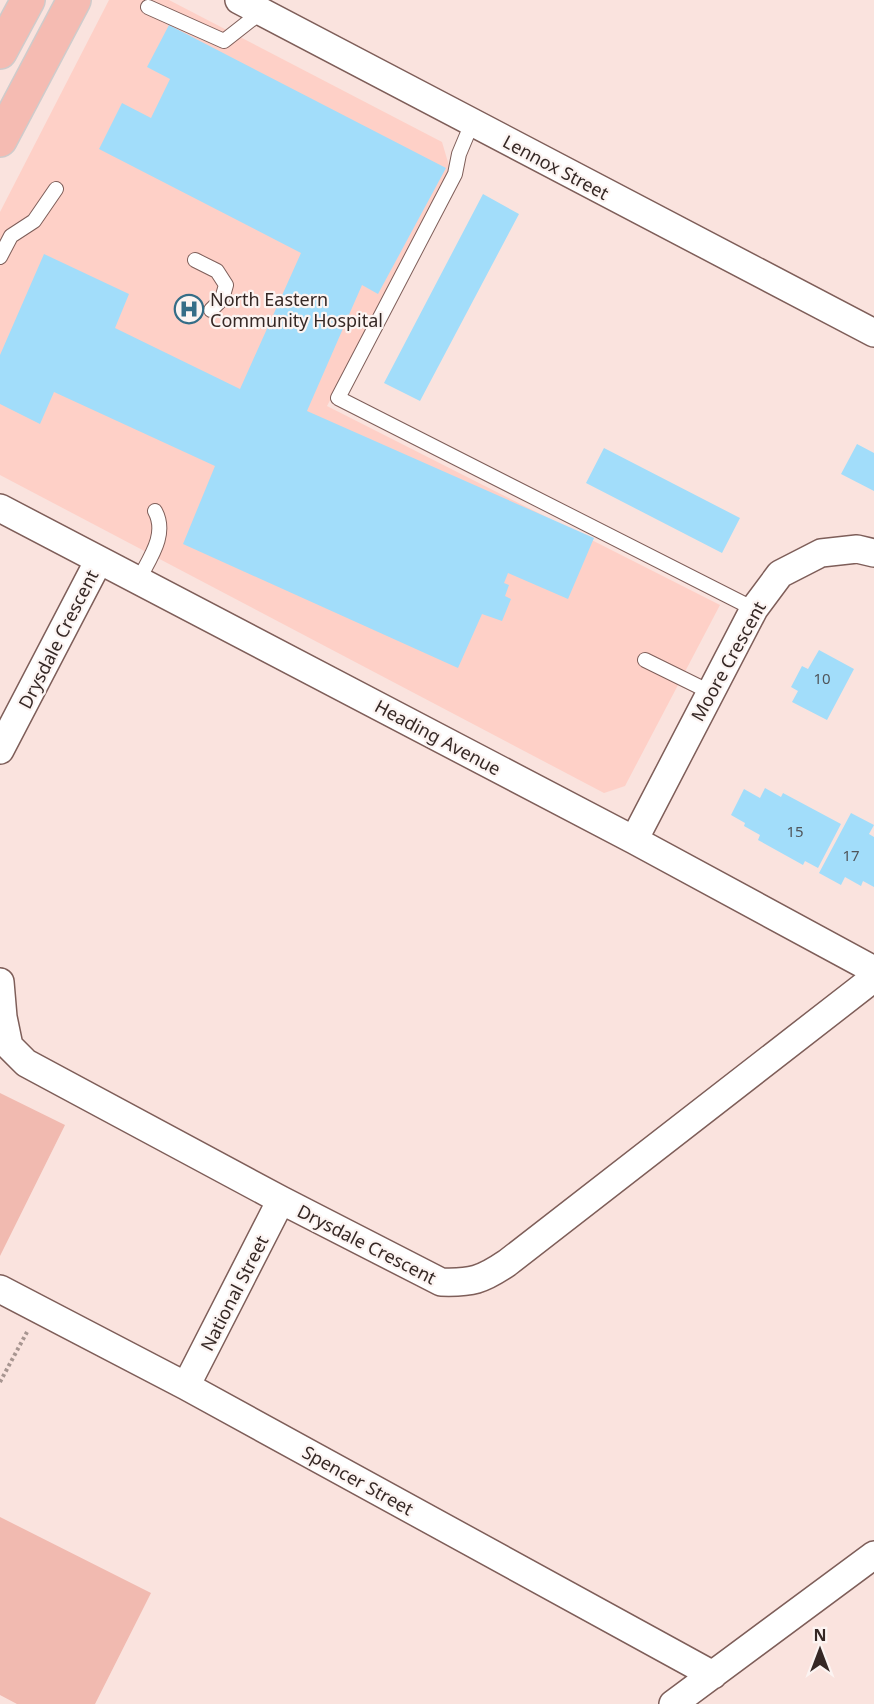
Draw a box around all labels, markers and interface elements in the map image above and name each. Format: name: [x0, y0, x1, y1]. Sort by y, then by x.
street label: Lennox Street: [499, 129, 614, 205]
place label: North Eastern Community Hospital: [210, 287, 383, 332]
hospital icon: North Eastern Community Hospital: [173, 293, 205, 325]
street label: Drysdale Crescent: [13, 565, 104, 712]
street label: Moore Crescent: [685, 596, 771, 725]
house number: 10: [813, 668, 831, 688]
street label: Heading Avenue: [371, 694, 505, 780]
house number: 15: [786, 821, 804, 841]
house number: 17: [842, 845, 860, 865]
street label: Drysdale Crescent: [294, 1199, 441, 1290]
street label: National Street: [195, 1231, 274, 1355]
street label: Spencer Street: [298, 1440, 418, 1521]
north arrow: [790, 1620, 850, 1680]
text: N: [813, 1624, 827, 1646]

